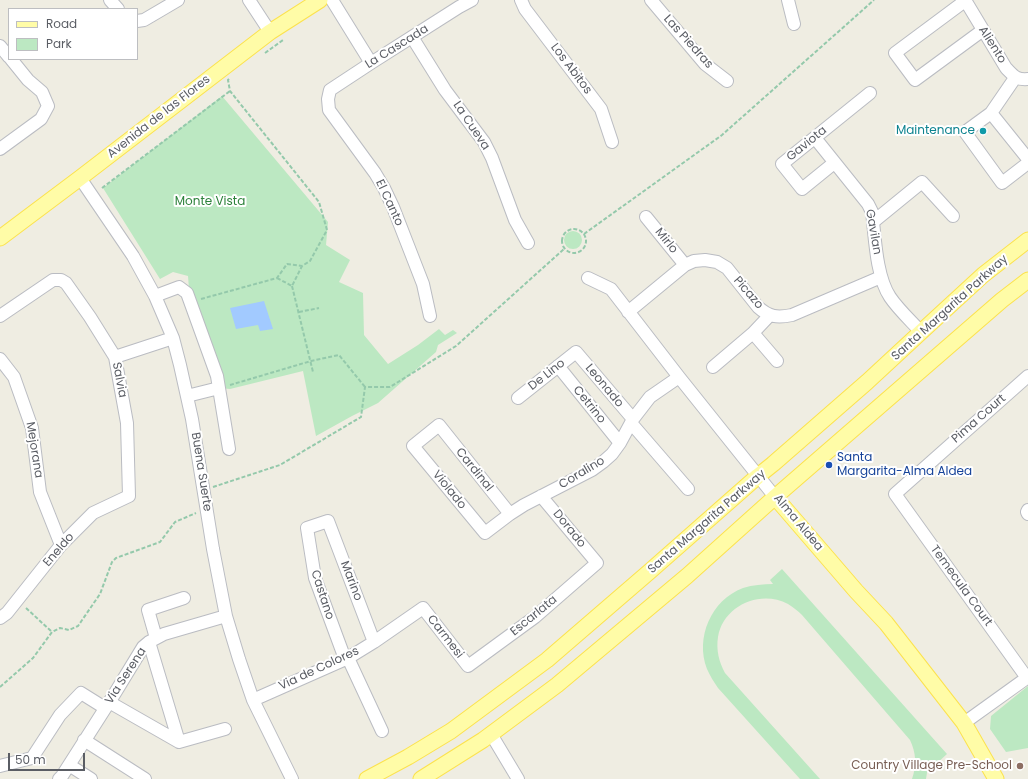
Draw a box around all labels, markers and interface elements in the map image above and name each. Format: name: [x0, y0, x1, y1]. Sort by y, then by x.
legend: [8, 8, 138, 60]
street label: Las Piedras: [660, 12, 716, 72]
text: Road: [46, 15, 77, 32]
street label: La Cascada: [363, 22, 431, 72]
street label: Aliento: [975, 24, 1009, 66]
text: Park: [46, 35, 72, 52]
street label: Los Abitos: [547, 41, 595, 97]
street label: Avenida de las Flores: [105, 72, 213, 162]
street label: La Cueva: [449, 99, 493, 153]
street label: Gaviota: [784, 124, 830, 164]
place label: Maintenance: [896, 124, 975, 138]
marker: Maintenance: [978, 126, 988, 136]
street label: El Canto: [372, 178, 406, 228]
park label: Monte Vista: [175, 195, 245, 209]
street label: Gavilan: [862, 208, 884, 256]
street label: Mirlo: [651, 225, 681, 257]
street label: Santa Margarita Parkway: [889, 252, 1011, 364]
street label: Picazo: [730, 274, 766, 312]
street label: De Lino: [526, 356, 568, 394]
street label: Salvia: [109, 361, 129, 399]
street label: Leonado: [582, 361, 626, 411]
street label: Cetrino: [570, 383, 608, 427]
street label: Pima Court: [949, 392, 1009, 446]
street label: Mejorana: [22, 421, 46, 479]
street label: Buena Suerte: [188, 431, 214, 513]
street label: Cardinal: [452, 445, 496, 495]
place label: Santa Margarita-Alma Aldea: [837, 451, 972, 479]
street label: Coralino: [557, 454, 607, 492]
marker: Santa Margarita-Alma Aldea: [824, 460, 834, 470]
street label: Santa Margarita Parkway: [645, 467, 769, 577]
street label: Violado: [429, 468, 469, 512]
street label: Alma Aldea: [770, 492, 826, 554]
street label: Dorado: [549, 507, 589, 551]
street label: Eneldo: [40, 530, 78, 570]
street label: Temecula Court: [927, 543, 995, 629]
street label: Marino: [337, 559, 365, 603]
street label: Castano: [307, 568, 337, 622]
street label: Escarlata: [508, 593, 560, 639]
street label: Carmesi: [424, 613, 466, 661]
street label: Via de Colores: [277, 644, 361, 694]
street label: Via Serena: [102, 645, 150, 707]
scale bar: [10, 745, 87, 771]
text: 50 m: [15, 751, 46, 768]
place label: Country Village Pre-School: [851, 759, 1012, 773]
marker: Country Village Pre-School: [1015, 761, 1025, 771]

